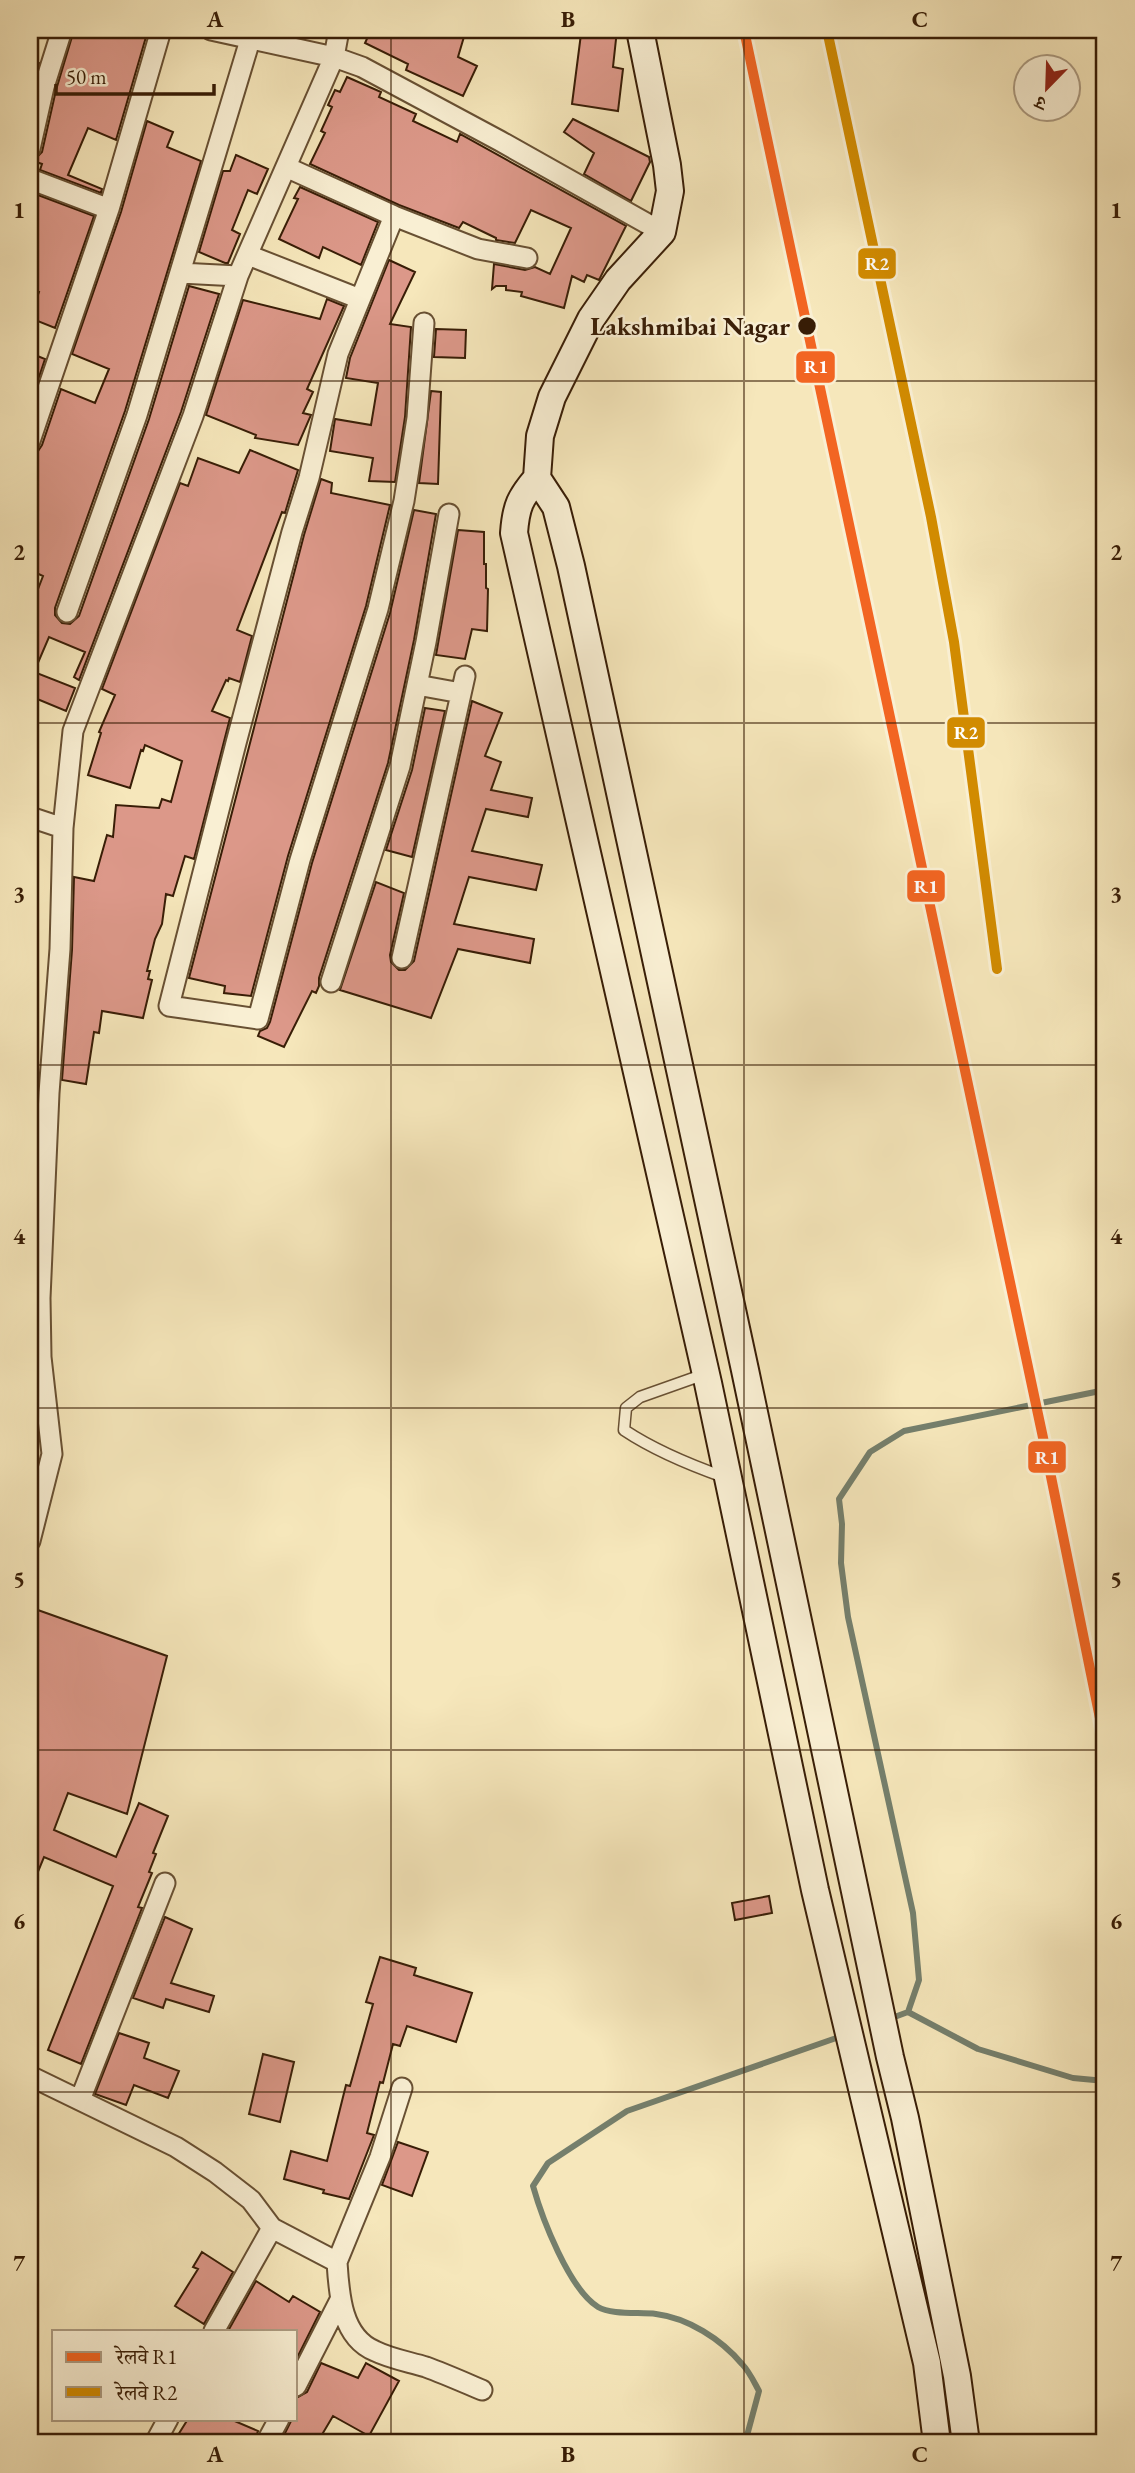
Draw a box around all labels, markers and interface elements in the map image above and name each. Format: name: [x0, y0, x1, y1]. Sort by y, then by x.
text: A: [206, 4, 224, 34]
text: B: [561, 4, 575, 34]
text: C: [912, 4, 928, 34]
scale bar: [56, 52, 214, 96]
north arrow: [1012, 52, 1082, 122]
text: 50 m: [66, 63, 107, 90]
text: उ: [1030, 89, 1052, 117]
text: 1: [13, 195, 25, 225]
text: 1: [1110, 195, 1122, 225]
line badge: R2: [857, 247, 897, 280]
text: R2: [865, 251, 889, 276]
place label: Lakshmibai Nagar: [590, 309, 790, 343]
marker: Lakshmibai Nagar: [796, 315, 818, 337]
line badge: R1: [795, 350, 836, 384]
text: R1: [804, 354, 828, 379]
text: 2: [13, 537, 25, 567]
text: 2: [1110, 537, 1122, 567]
line badge: R2: [946, 716, 986, 749]
text: R2: [954, 720, 978, 745]
line badge: R1: [906, 869, 946, 903]
text: R1: [914, 874, 938, 899]
text: 3: [13, 879, 25, 909]
text: 3: [1110, 879, 1122, 909]
text: 4: [13, 1221, 26, 1251]
text: 4: [1110, 1221, 1123, 1251]
line badge: R1: [1027, 1440, 1067, 1474]
text: R1: [1035, 1445, 1059, 1470]
text: 5: [13, 1564, 25, 1594]
text: 5: [1110, 1564, 1122, 1594]
text: 6: [13, 1906, 25, 1936]
text: 6: [1110, 1906, 1122, 1936]
text: 7: [13, 2248, 26, 2278]
text: 7: [1110, 2248, 1123, 2278]
legend: [52, 2330, 298, 2420]
text: रेलवे R1: [113, 2343, 177, 2370]
text: रेलवे R2: [113, 2379, 177, 2406]
text: A: [206, 2439, 224, 2469]
text: B: [561, 2439, 575, 2469]
text: C: [912, 2439, 928, 2469]

